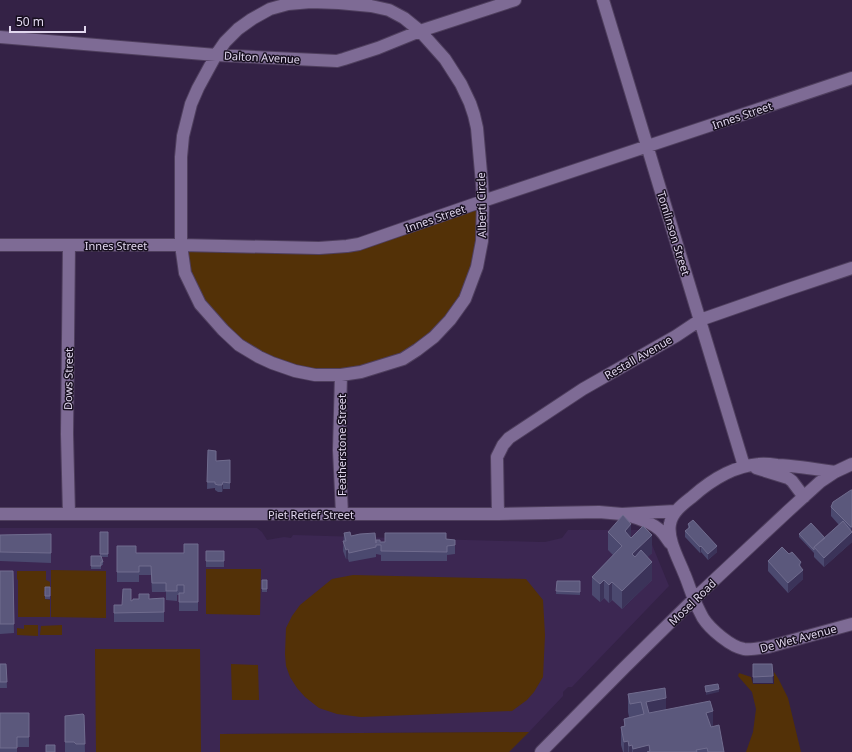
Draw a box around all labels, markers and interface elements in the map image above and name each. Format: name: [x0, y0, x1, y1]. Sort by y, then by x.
scale bar: [10, 8, 85, 34]
text: 50 m: [16, 13, 44, 30]
street label: Dalton Avenue: [224, 48, 300, 66]
street label: Innes Street: [710, 98, 774, 132]
street label: Alberti Circle: [473, 172, 489, 238]
street label: Tomlinson Street: [654, 189, 694, 277]
street label: Innes Street: [403, 201, 467, 235]
street label: Innes Street: [85, 238, 147, 253]
street label: Restall Avenue: [602, 332, 674, 382]
street label: Dows Street: [60, 348, 76, 410]
street label: Featherstone Street: [334, 394, 349, 496]
street label: Piet Retief Street: [268, 507, 354, 522]
street label: Mosel Road: [665, 576, 719, 628]
street label: De Wet Avenue: [758, 621, 838, 655]

